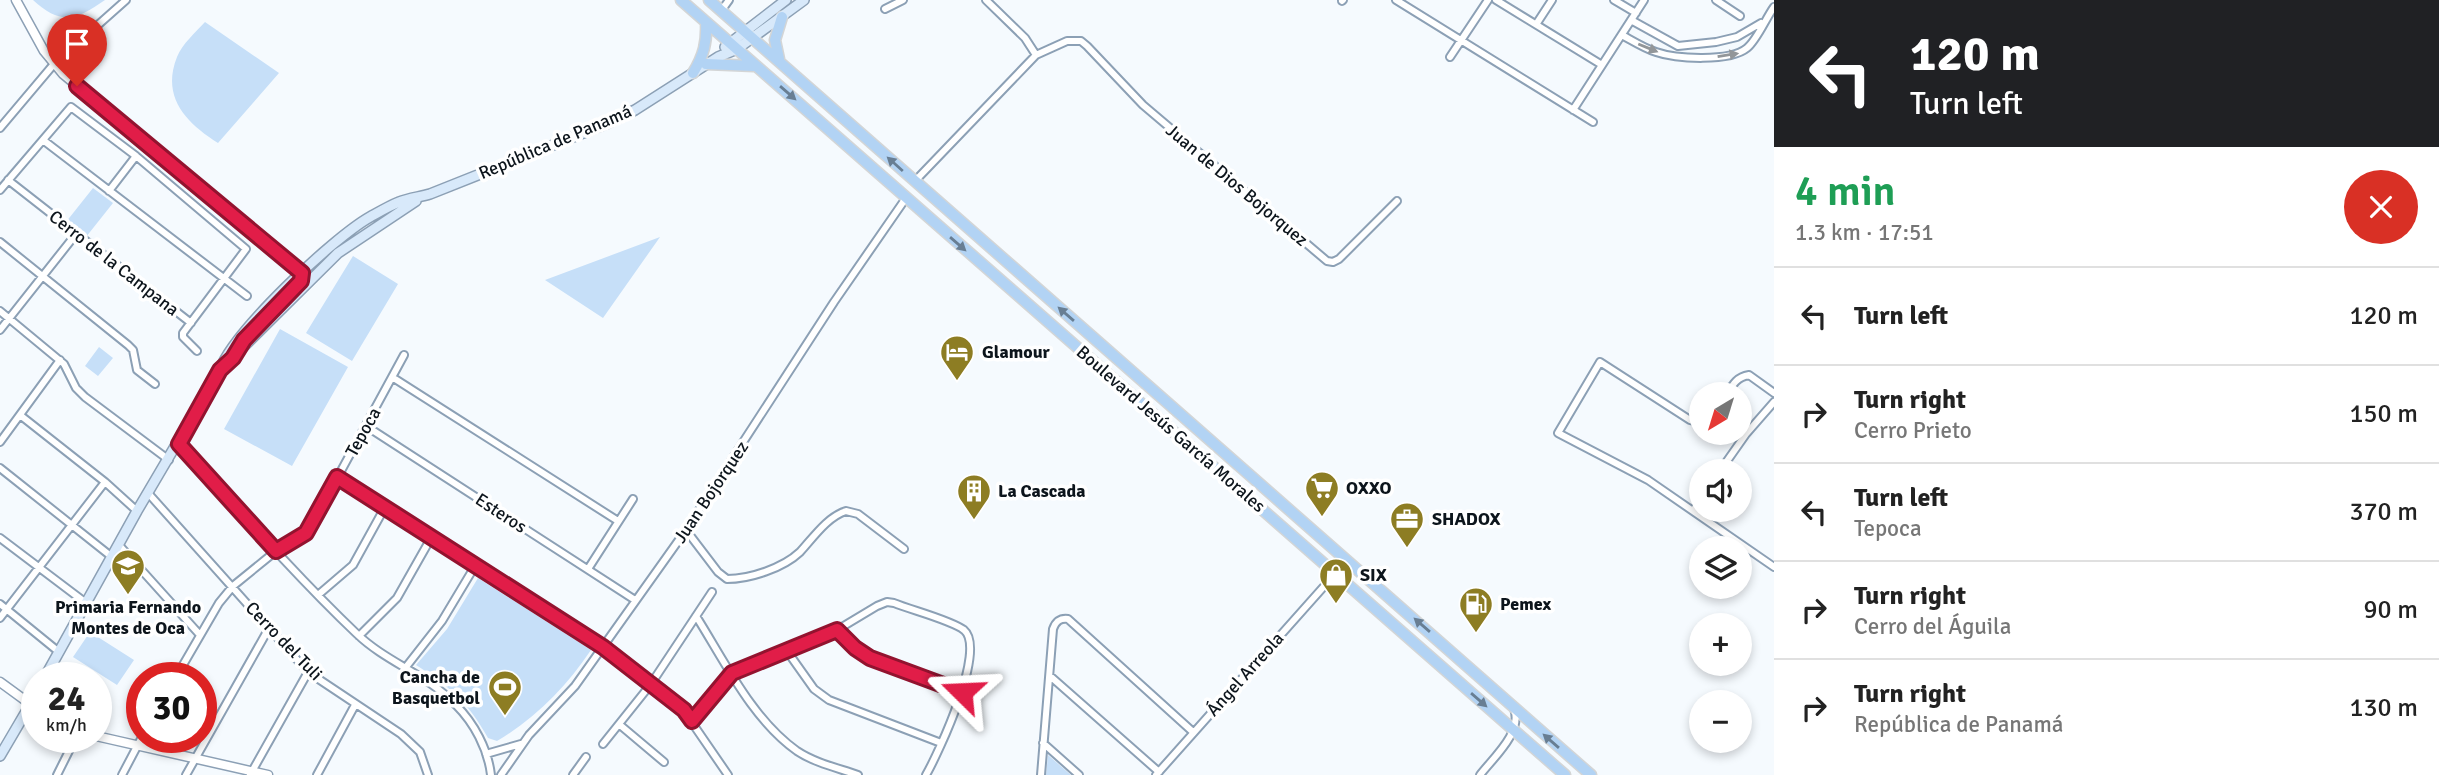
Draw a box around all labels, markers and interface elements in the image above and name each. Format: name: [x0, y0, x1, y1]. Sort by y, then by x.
pin: [47, 14, 107, 86]
text: 120 m: [1910, 24, 2040, 84]
icon: arrive: [58, 25, 96, 63]
icon: left: [1795, 28, 1886, 119]
one-way arrow: [1638, 43, 1659, 54]
one-way arrow: [1717, 49, 1739, 60]
text: Turn left: [1910, 84, 2023, 123]
one-way arrow: [779, 85, 797, 101]
street label: República de Panamá: [475, 100, 635, 184]
street label: Juan de Dios Bojorquez: [1162, 119, 1312, 251]
one-way arrow: [887, 157, 904, 172]
text: 4 min: [1795, 166, 1896, 217]
button: close: [2344, 170, 2418, 244]
street label: Cerro de la Campana: [45, 205, 183, 321]
text: 1.3 km · 17:51: [1795, 218, 1934, 247]
one-way arrow: [950, 236, 967, 251]
icon: left: [1795, 297, 1833, 335]
text: Turn left: [1854, 300, 1948, 332]
text: 120 m: [2349, 300, 2418, 332]
one-way arrow: [1058, 307, 1075, 323]
hotel icon: Glamour: [938, 333, 976, 382]
place label: Glamour: [982, 341, 1051, 363]
street label: Boulevard Jesús García Morales: [1072, 341, 1270, 517]
north arrow: [1689, 382, 1752, 444]
map controls: [1689, 382, 1752, 753]
text: Turn right: [1854, 384, 1966, 416]
icon: right: [1795, 395, 1833, 433]
text: 150 m: [2349, 398, 2418, 430]
street label: Tepoca: [341, 404, 385, 460]
text: Cerro Prieto: [1854, 416, 1972, 445]
street label: Juan Bojorquez: [669, 437, 753, 547]
button: sound: [1689, 459, 1752, 522]
supermarket icon: OXXO: [1303, 469, 1341, 518]
building icon: La Cascada: [955, 472, 993, 521]
place label: OXXO: [1346, 477, 1392, 499]
place label: La Cascada: [998, 480, 1085, 502]
text: Turn left: [1854, 482, 1948, 514]
street label: Esteros: [471, 488, 531, 538]
icon: left: [1795, 493, 1833, 531]
text: 370 m: [2349, 496, 2418, 528]
office icon: SHADOX: [1388, 500, 1426, 549]
place label: SHADOX: [1432, 508, 1501, 530]
text: Tepoca: [1854, 514, 1922, 543]
button: layers: [1689, 536, 1752, 599]
school or university icon: Primaria Fernando Montes de Oca: [109, 547, 147, 596]
shop icon: SIX: [1317, 556, 1355, 605]
place label: SIX: [1360, 564, 1387, 586]
text: Turn right: [1854, 580, 1966, 612]
fuel station icon: Pemex: [1457, 585, 1495, 634]
icon: right: [1795, 591, 1833, 629]
place label: Pemex: [1500, 593, 1552, 615]
text: 90 m: [2363, 594, 2418, 626]
place label: Primaria Fernando Montes de Oca: [55, 596, 201, 639]
street label: Cerro del Tuli: [241, 597, 327, 685]
text: Cerro del Águila: [1854, 612, 2011, 641]
button: +: [1689, 613, 1752, 676]
one-way arrow: [1414, 618, 1431, 634]
street label: Ángel Arreola: [1202, 628, 1288, 720]
position arrow: [925, 655, 999, 729]
speed limit sign: 30: [126, 662, 217, 753]
place label: Cancha de Basquetbol: [392, 666, 480, 709]
sports icon: Cancha de Basquetbol: [486, 668, 524, 717]
text: 24: [48, 677, 85, 720]
text: Turn right: [1854, 678, 1966, 710]
icon: right: [1795, 689, 1833, 727]
button: −: [1689, 690, 1752, 753]
one-way arrow: [1470, 692, 1487, 707]
text: 130 m: [2349, 692, 2418, 724]
text: República de Panamá: [1854, 710, 2064, 739]
text: km/h: [46, 714, 87, 736]
one-way arrow: [1542, 733, 1560, 749]

